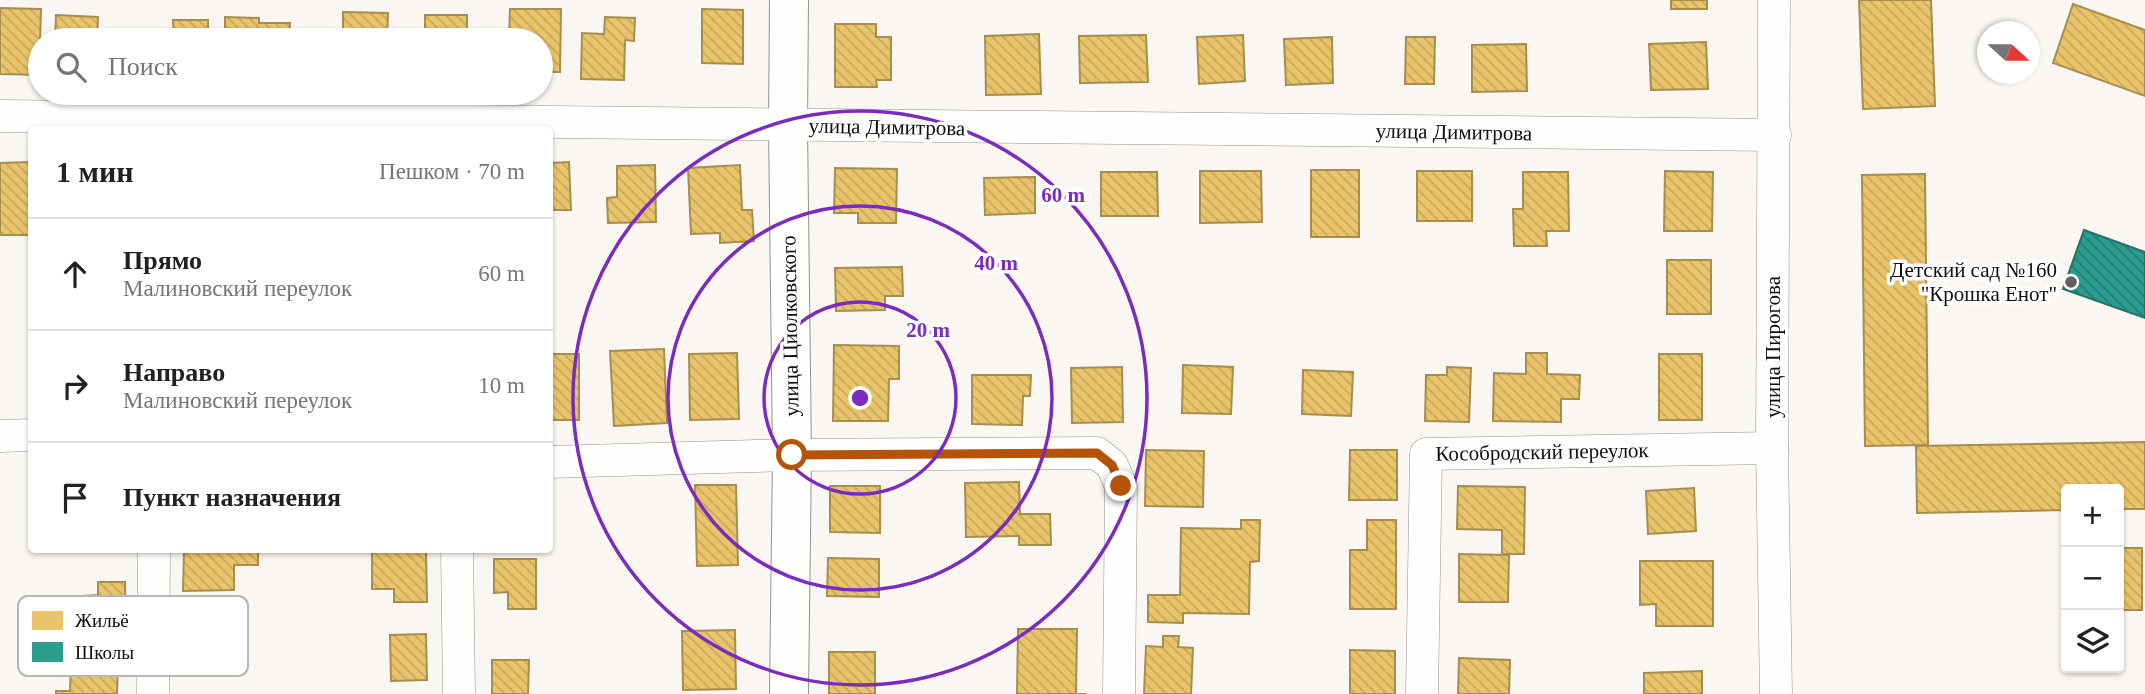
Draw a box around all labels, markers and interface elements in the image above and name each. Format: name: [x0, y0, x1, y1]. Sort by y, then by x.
north arrow: [1977, 21, 2040, 84]
search box: [28, 28, 553, 105]
icon: search: [52, 48, 90, 86]
text: Поиск: [108, 52, 178, 81]
street label: улица Димитрова: [809, 114, 966, 140]
street label: улица Димитрова: [1376, 119, 1533, 145]
text: 1 мин: [56, 155, 134, 188]
text: Пешком · 70 m: [379, 159, 525, 184]
text: 60 m: [1041, 183, 1085, 207]
street label: улица Циолковского: [776, 235, 804, 417]
text: Прямо: [123, 246, 202, 275]
text: 40 m: [974, 251, 1018, 275]
icon: ahead: [56, 255, 94, 293]
place label: Детский сад №160 "Крошка Енот": [1890, 258, 2057, 306]
text: 60 m: [478, 261, 525, 286]
marker: Детский сад №160 "Крошка Енот": [2063, 274, 2079, 290]
street label: улица Пирогова: [1761, 275, 1785, 418]
text: Малиновский переулок: [123, 276, 352, 301]
text: 20 m: [906, 318, 950, 342]
text: Направо: [123, 358, 225, 387]
icon: right: [56, 367, 94, 405]
text: 10 m: [478, 373, 525, 398]
centre of rings: [848, 386, 872, 410]
text: Малиновский переулок: [123, 388, 352, 413]
street label: Кособродский переулок: [1435, 438, 1650, 466]
route start: [776, 439, 807, 470]
route end: [1105, 470, 1136, 501]
icon: arrive: [56, 479, 94, 517]
text: Пункт назначения: [123, 483, 341, 512]
map controls: [2061, 484, 2124, 673]
button: +: [2061, 484, 2124, 547]
button: −: [2061, 547, 2124, 610]
legend: [18, 596, 248, 676]
text: Жильё: [75, 610, 129, 631]
button: layers: [2061, 610, 2124, 673]
text: Школы: [75, 642, 134, 663]

